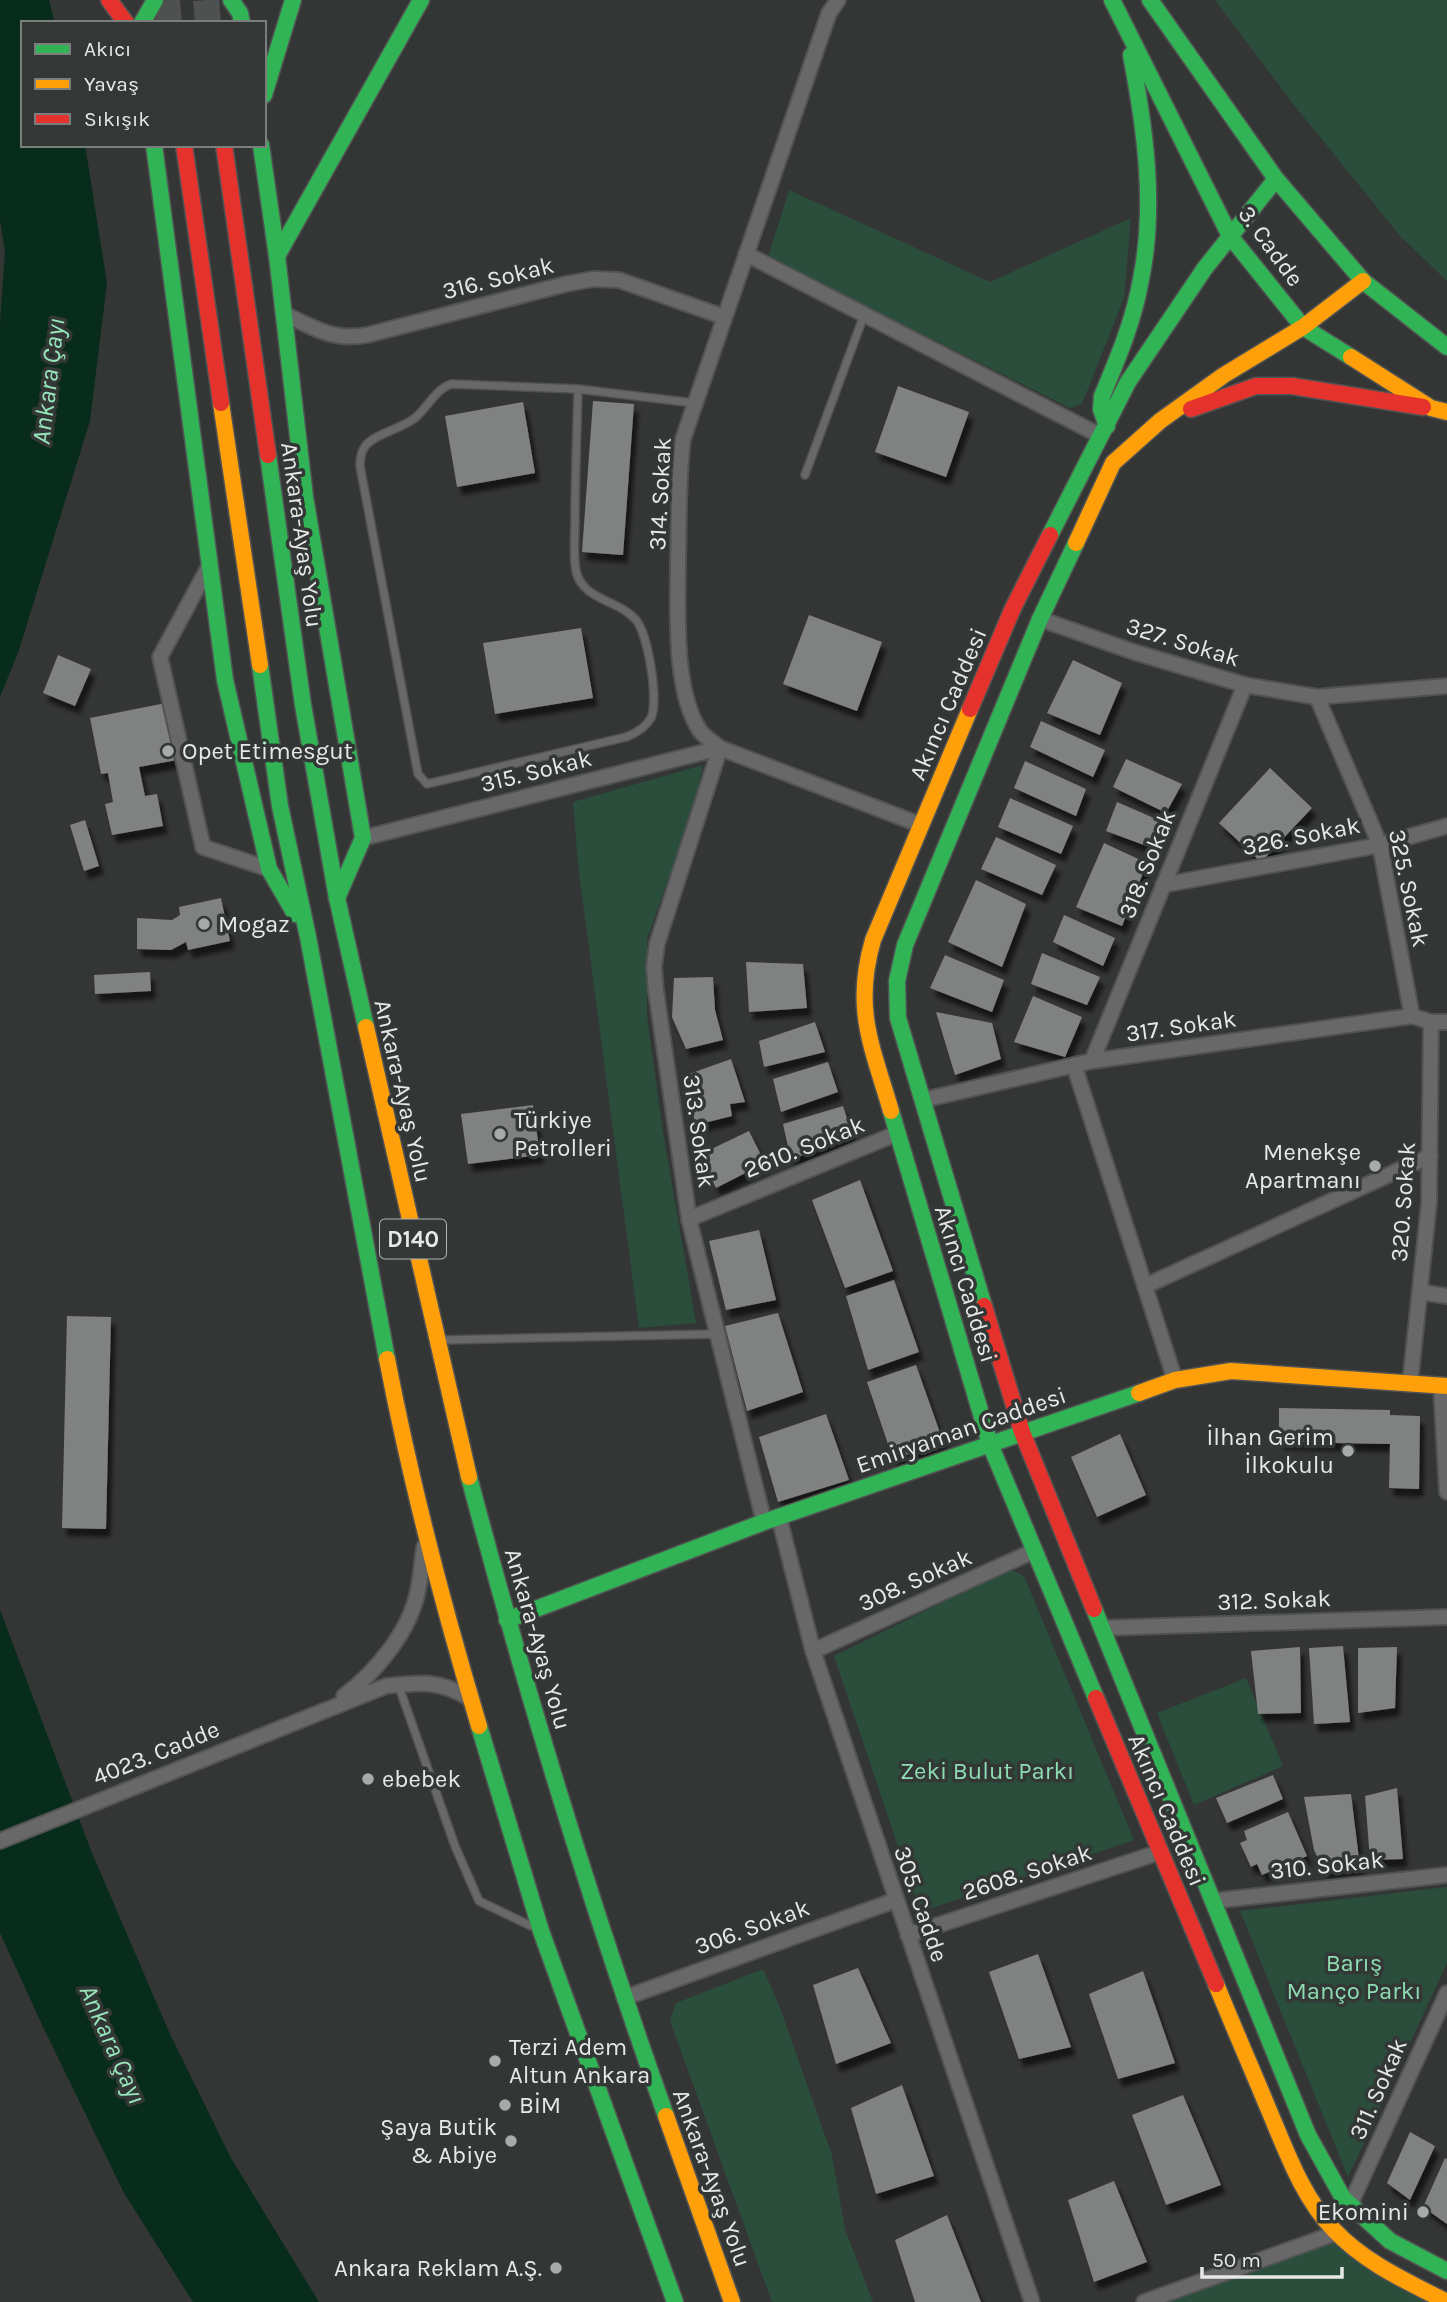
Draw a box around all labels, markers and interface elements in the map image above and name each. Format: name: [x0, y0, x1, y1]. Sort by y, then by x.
legend: [21, 21, 266, 147]
text: Akıcı: [84, 37, 131, 61]
text: Yavaş: [84, 72, 139, 96]
text: Sıkışık: [84, 107, 150, 131]
street label: 3. Cadde: [1232, 200, 1310, 292]
street label: 316. Sokak: [439, 251, 557, 305]
water label: Ankara Çayı: [25, 316, 72, 446]
street label: 314. Sokak: [643, 437, 677, 551]
street label: Ankara-Ayaş Yolu: [275, 440, 329, 630]
street label: 327. Sokak: [1123, 611, 1243, 673]
street label: Akıncı Caddesi: [903, 624, 993, 784]
place label: Opet Etimesgut: [182, 737, 353, 765]
marker: Opet Etimesgut: [160, 743, 176, 759]
street label: 315. Sokak: [478, 744, 594, 798]
street label: 318. Sokak: [1113, 806, 1181, 922]
street label: 326. Sokak: [1240, 811, 1362, 861]
street label: 325. Sokak: [1383, 827, 1435, 949]
place label: Mogaz: [218, 910, 290, 938]
marker: Mogaz: [196, 916, 212, 932]
street label: Ankara-Ayaş Yolu: [368, 997, 438, 1185]
street label: 317. Sokak: [1124, 1004, 1238, 1048]
street label: 313. Sokak: [677, 1073, 721, 1189]
place label: Türkiye Petrolleri: [514, 1106, 612, 1162]
street label: 2610. Sokak: [740, 1110, 868, 1184]
marker: Türkiye Petrolleri: [492, 1126, 508, 1142]
place label: Menekşe Apartmanı: [1245, 1138, 1361, 1194]
street label: 320. Sokak: [1385, 1141, 1421, 1263]
marker: Menekşe Apartmanı: [1367, 1158, 1383, 1174]
street label: Akıncı Caddesi: [929, 1202, 1003, 1366]
road number: D140: [380, 1220, 446, 1258]
street label: Emiryaman Caddesi: [852, 1381, 1070, 1479]
place label: İlhan Gerim İlkokulu: [1207, 1423, 1334, 1479]
marker: İlhan Gerim İlkokulu: [1340, 1443, 1356, 1459]
street label: 308. Sokak: [854, 1543, 976, 1617]
street label: Ankara-Ayaş Yolu: [499, 1545, 577, 1733]
street label: 312. Sokak: [1217, 1584, 1331, 1616]
street label: 4023. Cadde: [88, 1715, 224, 1791]
street label: Akıncı Caddesi: [1122, 1730, 1212, 1890]
park label: Zeki Bulut Parkı: [900, 1757, 1074, 1785]
place label: ebebek: [382, 1765, 461, 1793]
marker: ebebek: [360, 1771, 376, 1787]
street label: 2608. Sokak: [959, 1838, 1095, 1906]
street label: 305. Cadde: [888, 1842, 954, 1966]
street label: 310. Sokak: [1269, 1845, 1385, 1885]
street label: 306. Sokak: [691, 1893, 813, 1961]
park label: Barış Manço Parkı: [1286, 1949, 1422, 2005]
water label: Ankara Çayı: [73, 1980, 153, 2109]
place label: Terzi Adem Altun Ankara: [509, 2033, 650, 2089]
street label: 311. Sokak: [1343, 2034, 1413, 2144]
marker: Terzi Adem Altun Ankara: [487, 2053, 503, 2069]
street label: Ankara-Ayaş Yolu: [667, 2085, 757, 2271]
place label: BİM: [519, 2091, 561, 2119]
marker: BİM: [497, 2097, 513, 2113]
place label: Şaya Butik & Abiye: [380, 2113, 497, 2169]
marker: Şaya Butik & Abiye: [503, 2133, 519, 2149]
place label: Ekomini: [1318, 2198, 1409, 2226]
marker: Ekomini: [1415, 2204, 1431, 2220]
scale bar: [1202, 2236, 1342, 2280]
text: 50 m: [1212, 2248, 1261, 2272]
place label: Ankara Reklam A.Ş.: [334, 2254, 542, 2282]
marker: Ankara Reklam A.Ş.: [548, 2260, 564, 2276]

